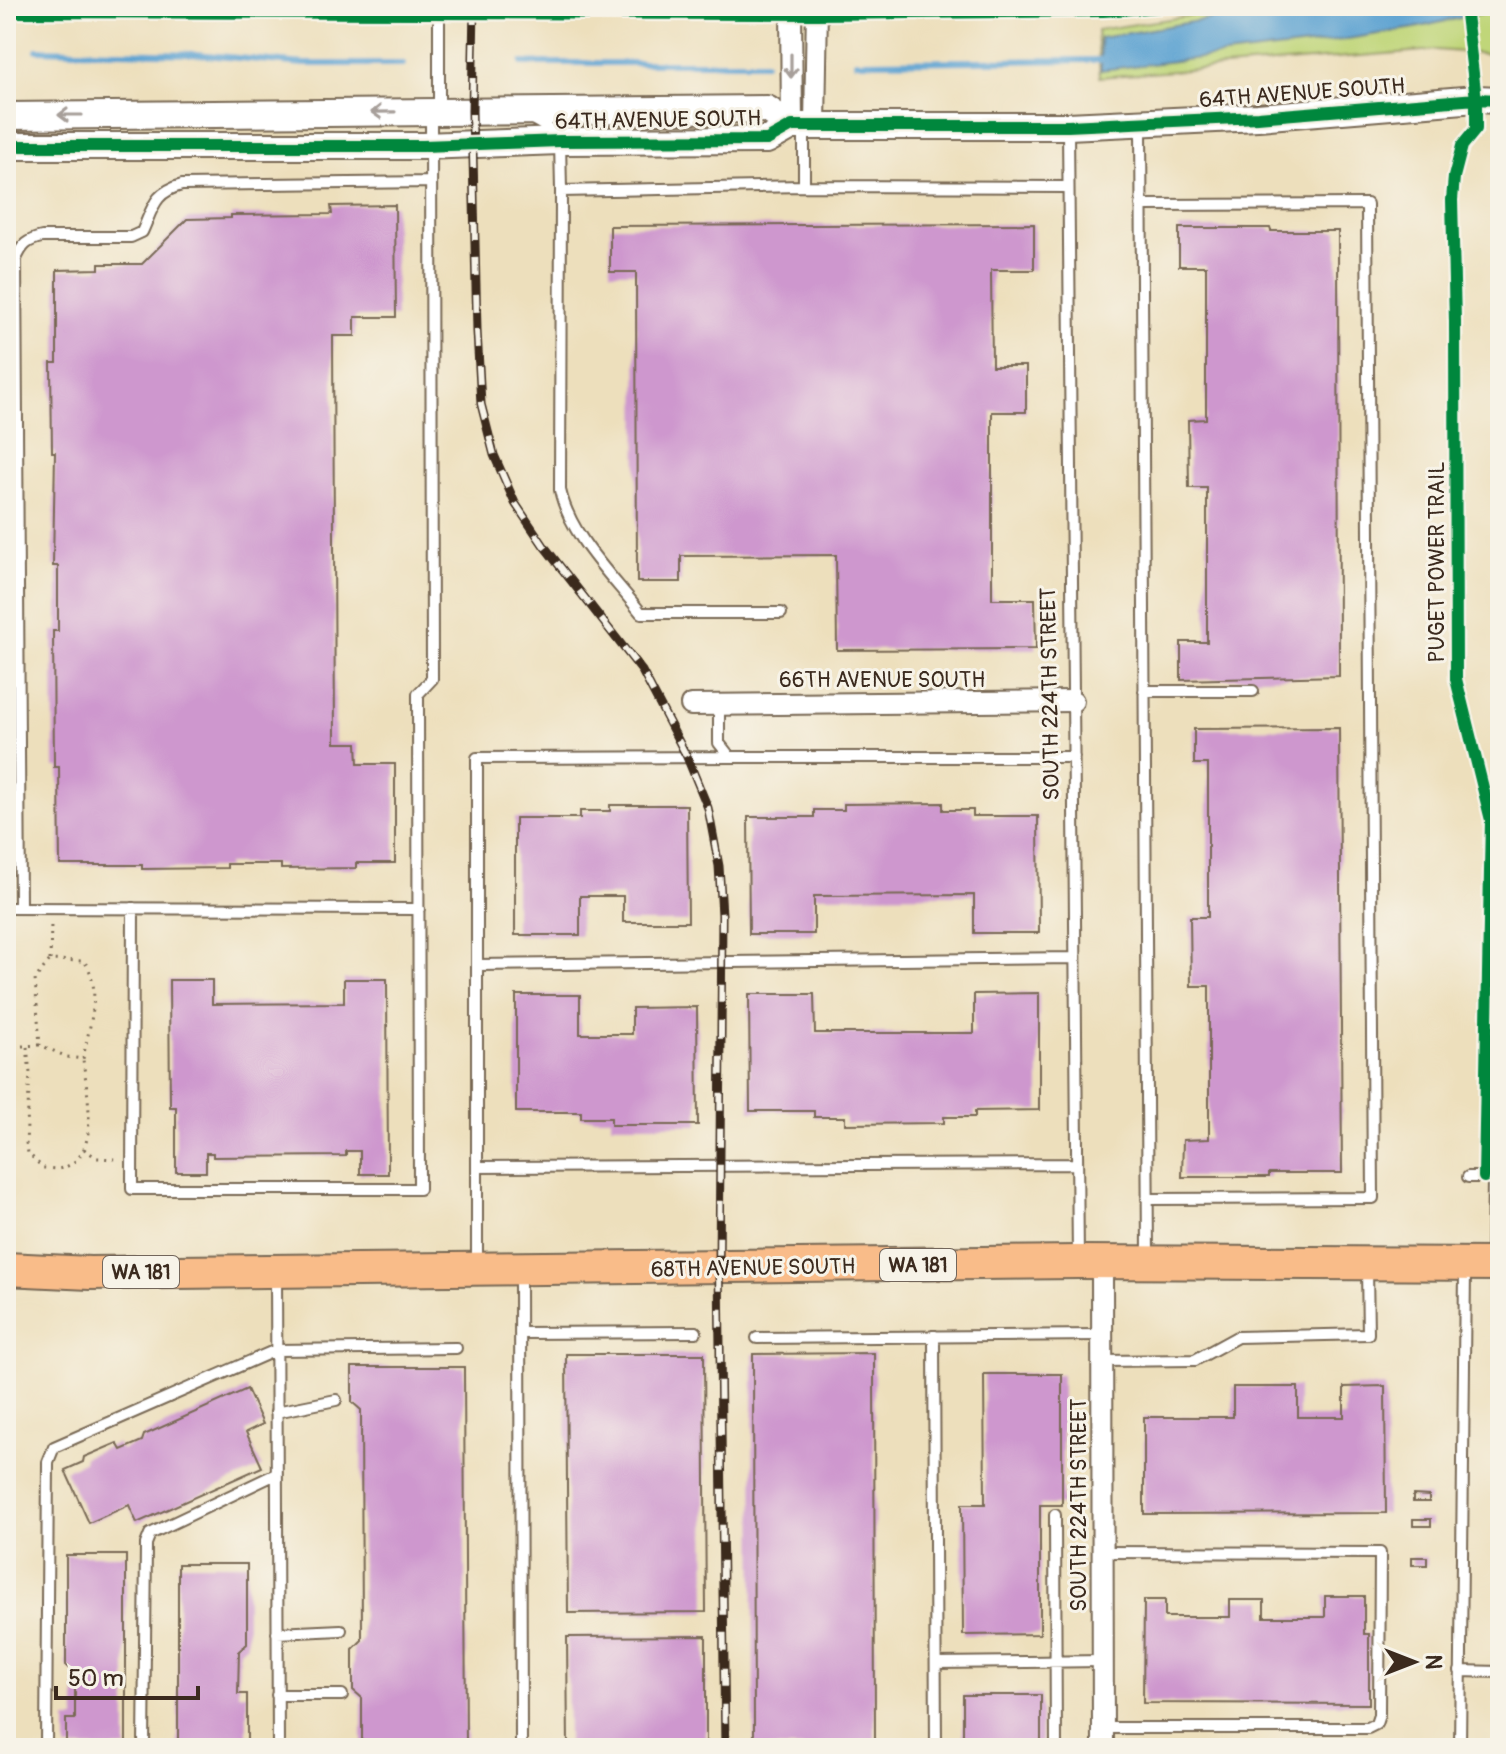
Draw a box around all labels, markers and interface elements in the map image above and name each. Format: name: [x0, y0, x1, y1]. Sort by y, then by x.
one-way arrow: [783, 52, 799, 79]
street label: 64TH AVENUE SOUTH: [1198, 72, 1406, 114]
one-way arrow: [370, 104, 397, 120]
street label: 64TH AVENUE SOUTH: [555, 104, 761, 136]
one-way arrow: [57, 107, 84, 123]
street label: PUGET POWER TRAIL: [1423, 461, 1451, 663]
street label: SOUTH 224TH STREET: [1034, 587, 1066, 801]
street label: 66TH AVENUE SOUTH: [779, 666, 985, 694]
road number: WA 181: [880, 1249, 956, 1281]
street label: 68TH AVENUE SOUTH: [651, 1252, 855, 1284]
road number: WA 181: [103, 1256, 179, 1288]
street label: SOUTH 224TH STREET: [1065, 1398, 1093, 1612]
north arrow: [1374, 1622, 1454, 1702]
scale bar: [56, 1650, 198, 1700]
text: N: [1419, 1655, 1447, 1670]
text: 50 m: [68, 1664, 124, 1693]

